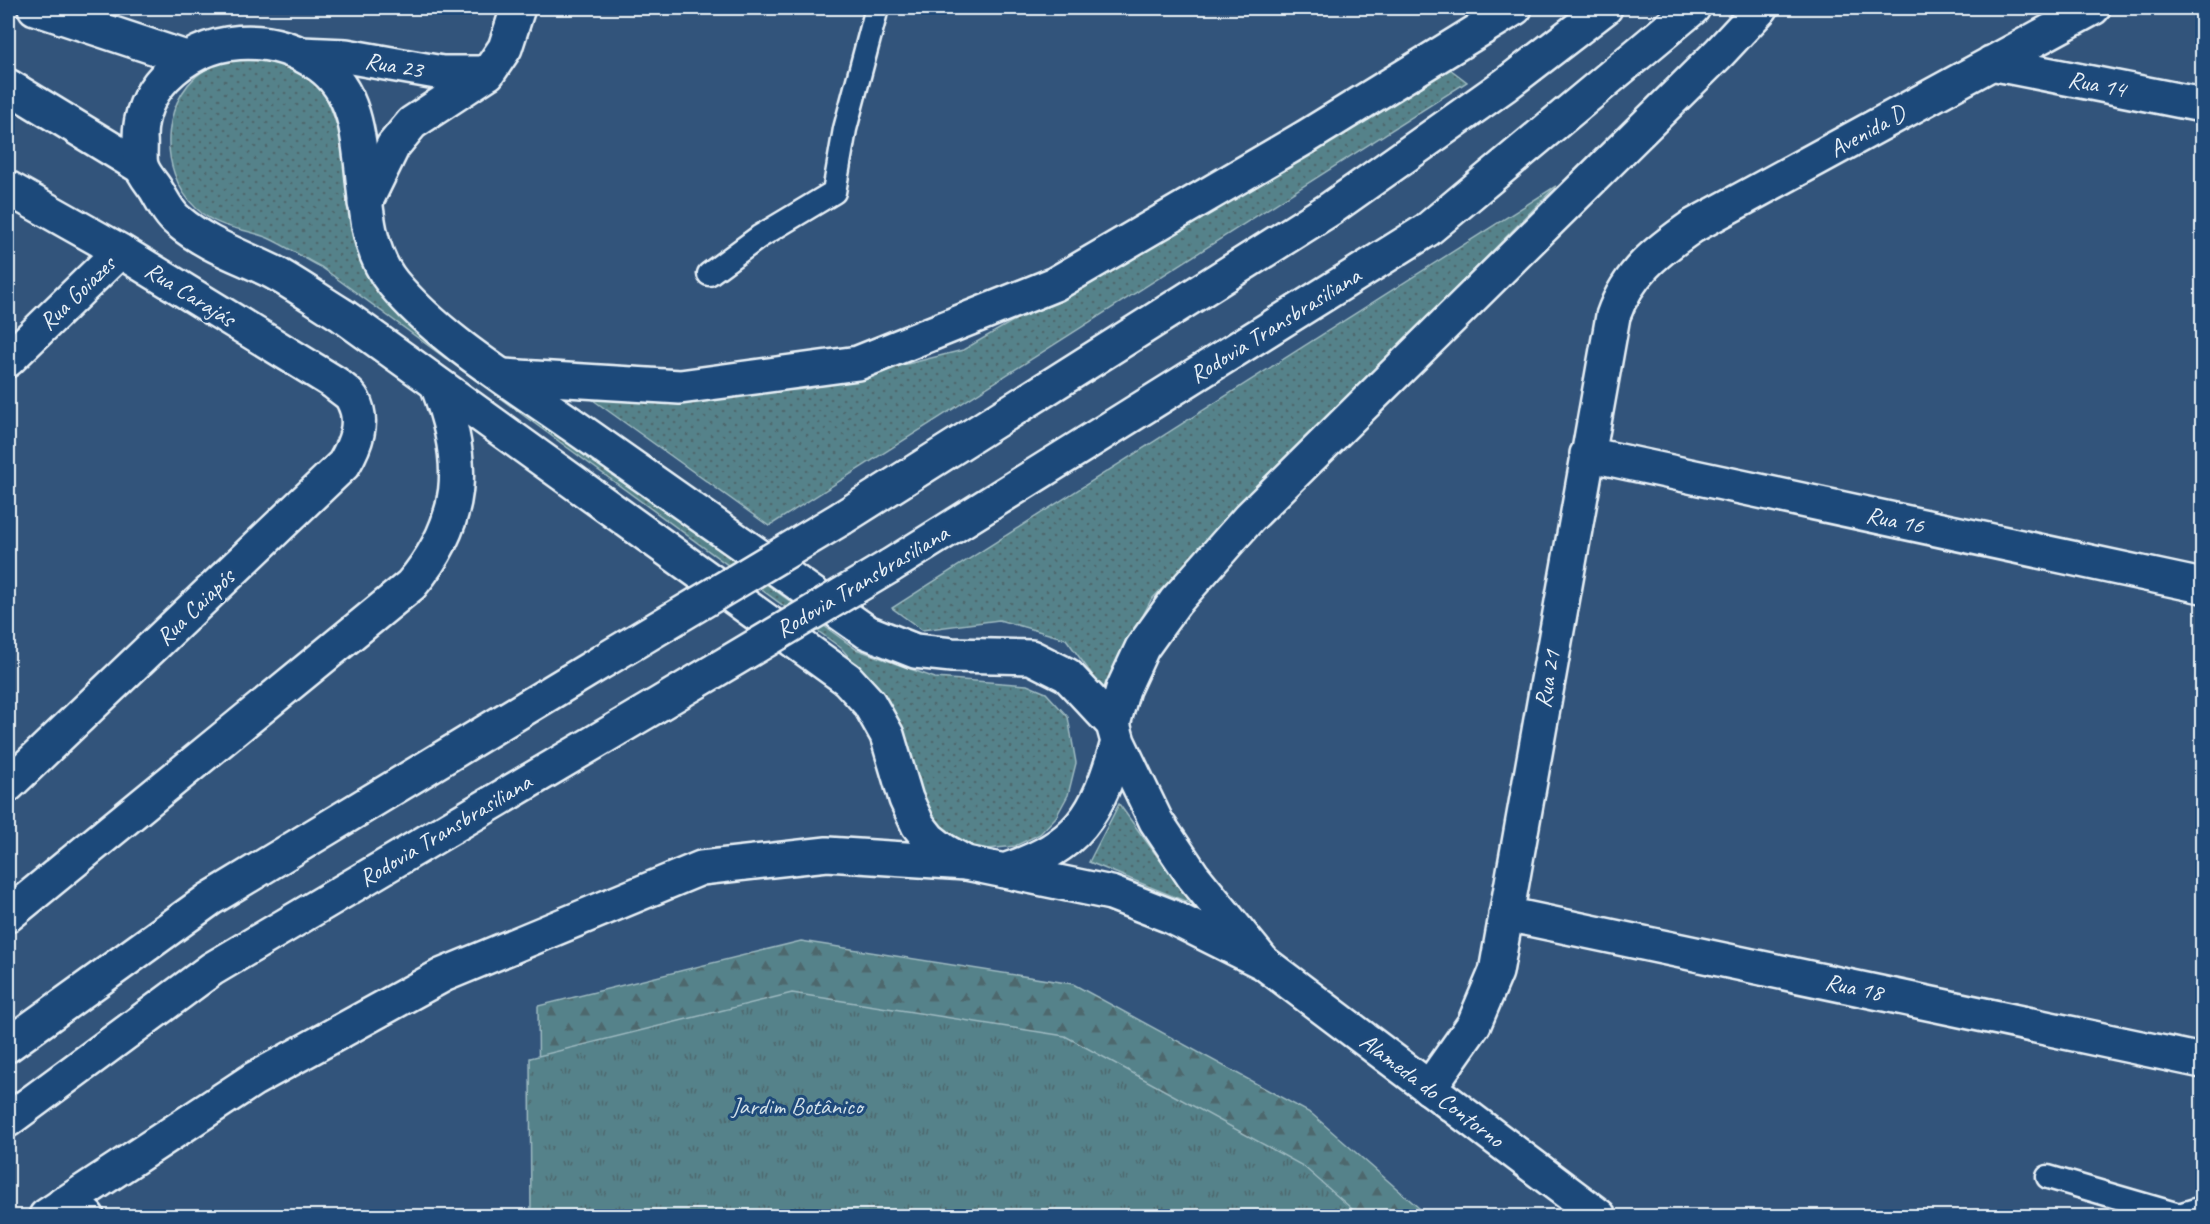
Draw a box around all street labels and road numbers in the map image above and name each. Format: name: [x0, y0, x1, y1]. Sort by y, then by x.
street label: Rua 23: [363, 45, 427, 85]
street label: Rua 14: [2066, 64, 2131, 105]
street label: Avenida D: [1824, 97, 1912, 164]
street label: Rua Goiazes: [33, 248, 123, 337]
street label: Rua Carajás: [139, 255, 243, 335]
street label: Rodovia Transbrasiliana: [1184, 260, 1367, 390]
street label: Rua 16: [1863, 499, 1928, 541]
street label: Rodovia Transbrasiliana: [770, 517, 955, 644]
street label: Rua Caiapós: [149, 560, 243, 652]
street label: Rua 21: [1527, 647, 1567, 710]
street label: Rodovia Transbrasiliana: [353, 766, 538, 893]
street label: Rua 18: [1822, 966, 1888, 1008]
street label: Alameda do Contorno: [1354, 1026, 1511, 1155]

